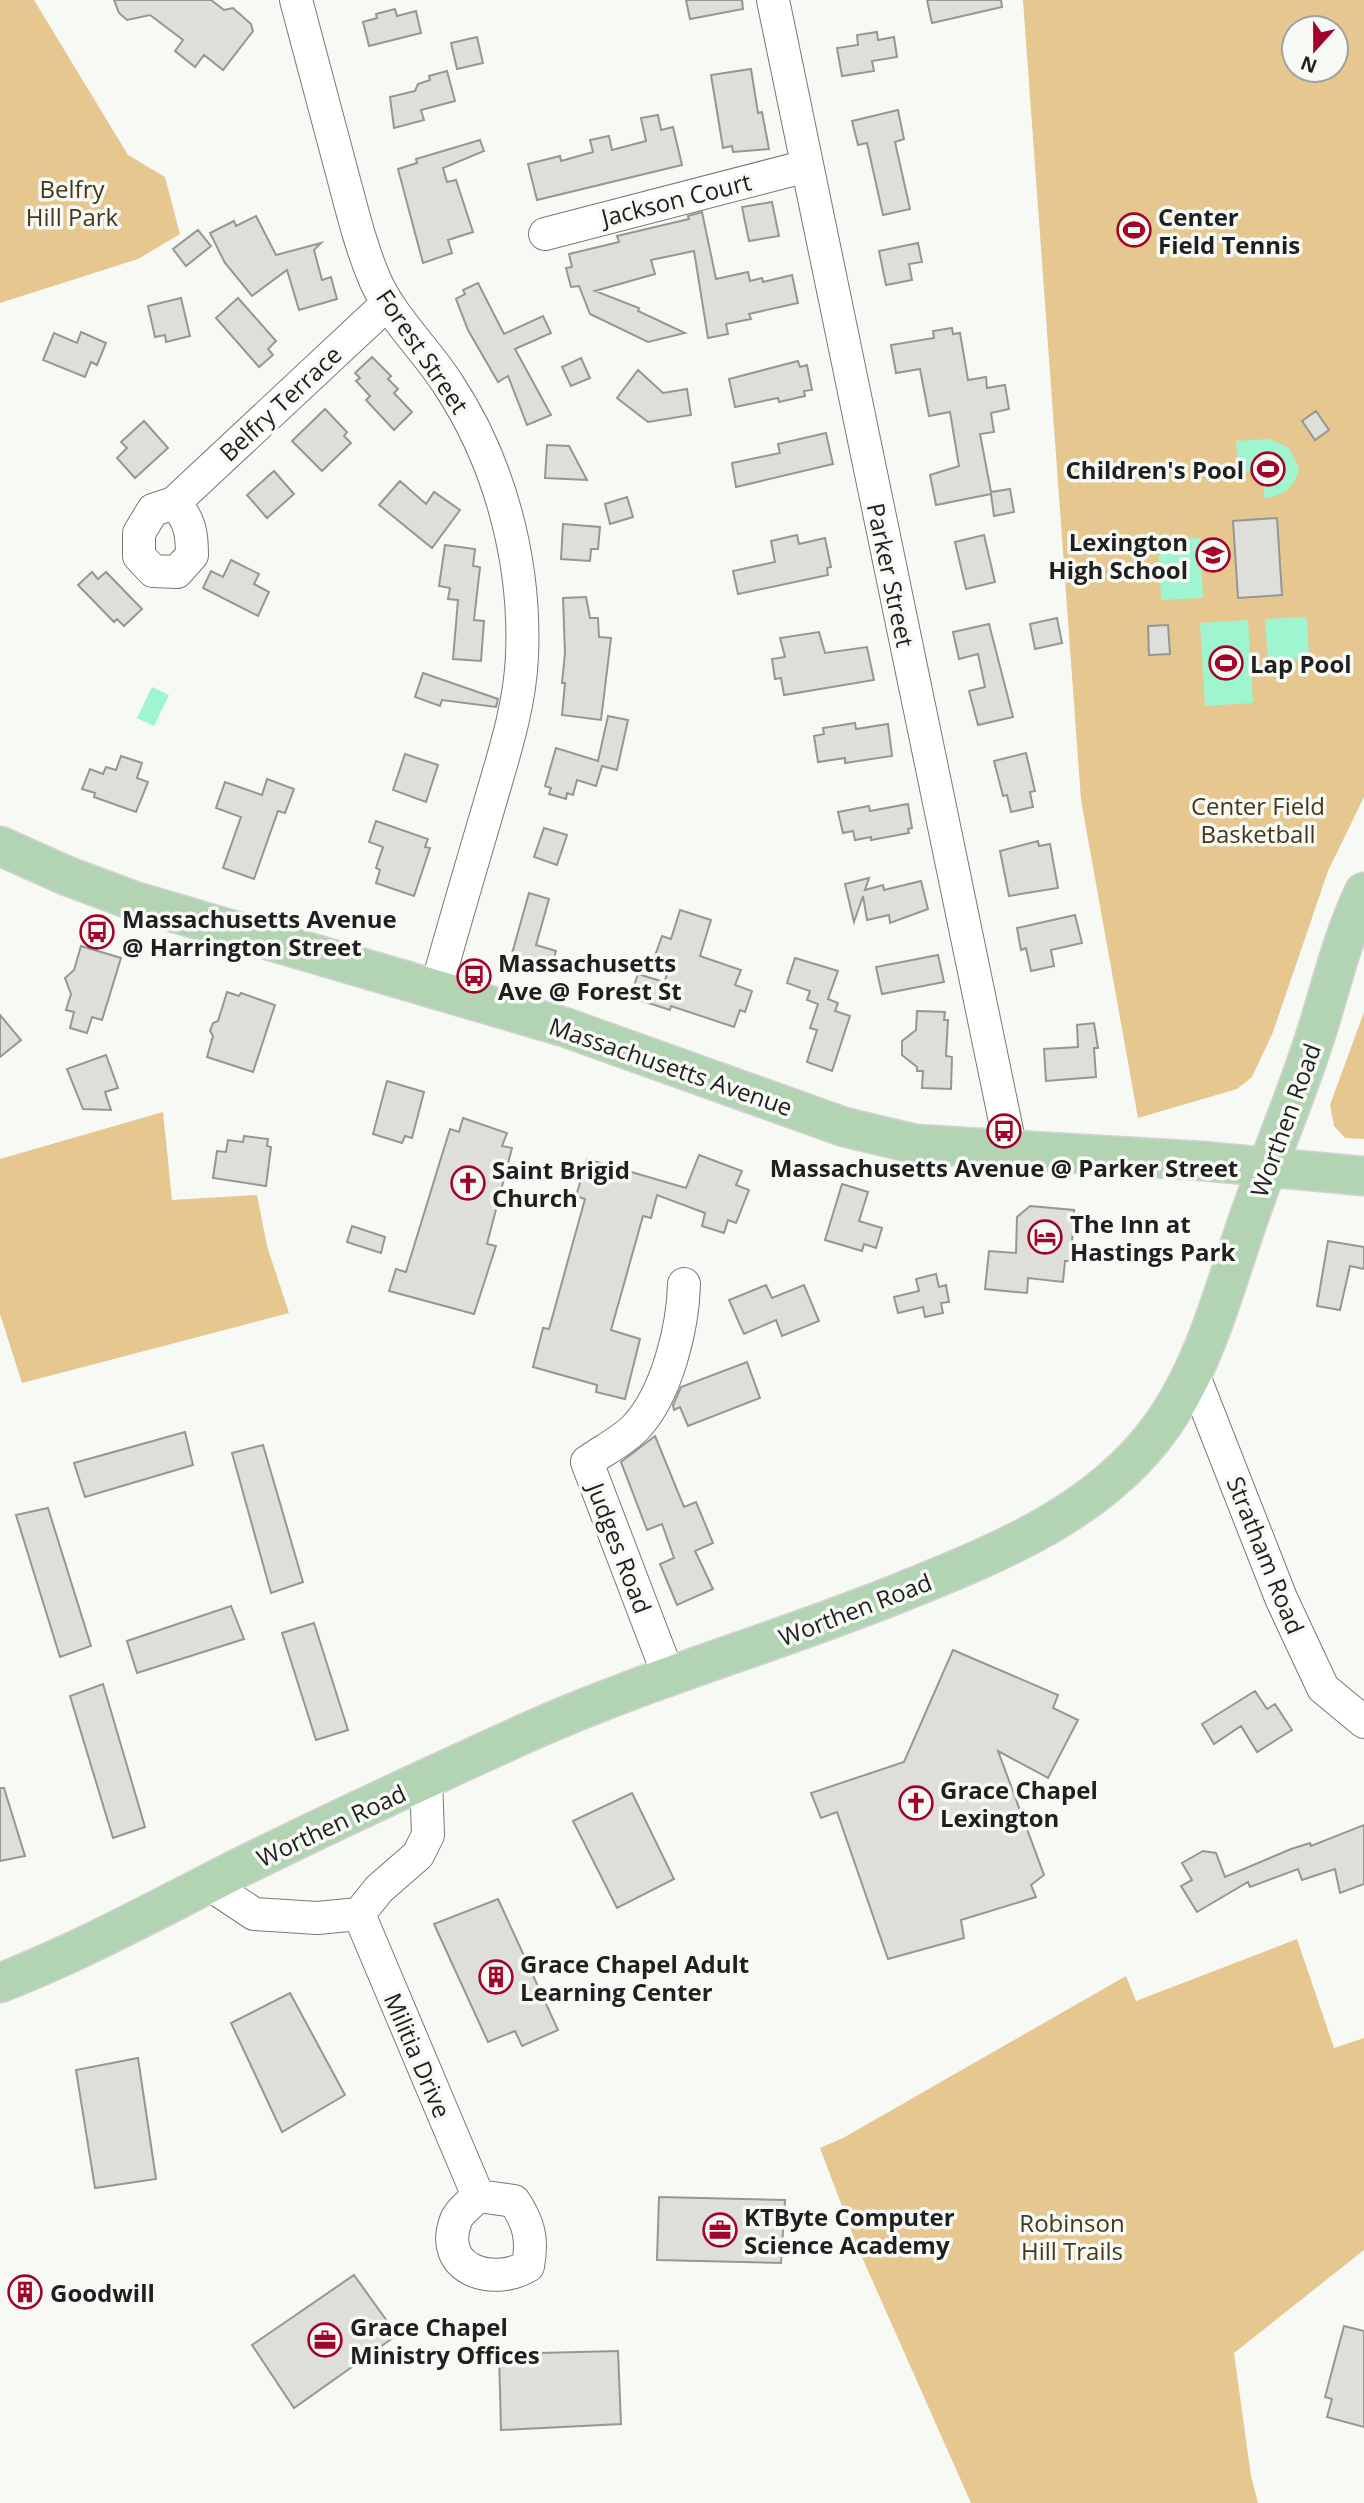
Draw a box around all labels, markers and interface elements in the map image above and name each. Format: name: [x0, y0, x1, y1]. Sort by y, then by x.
north arrow: [1280, 14, 1350, 84]
text: N: [1297, 50, 1321, 80]
street label: Jackson Court: [596, 164, 754, 234]
park label: Belfry Hill Park: [26, 172, 119, 233]
place label: Center Field Tennis: [1158, 200, 1300, 261]
sports icon: Center Field Tennis: [1115, 211, 1153, 249]
street label: Forest Street: [369, 282, 477, 420]
street label: Belfry Terrace: [212, 338, 348, 468]
sports icon: Children's Pool: [1249, 450, 1287, 488]
place label: Children's Pool: [1066, 453, 1244, 486]
street label: Parker Street: [860, 500, 922, 650]
place label: Lexington High School: [1048, 525, 1188, 586]
school or university icon: Lexington High School: [1194, 536, 1232, 574]
sports icon: Lap Pool: [1207, 644, 1245, 682]
place label: Lap Pool: [1250, 647, 1352, 680]
park label: Center Field Basketball: [1191, 789, 1325, 850]
place label: Massachusetts Avenue @ Harrington Street: [122, 902, 397, 963]
bus stop icon: Massachusetts Avenue @ Harrington Street: [78, 913, 116, 951]
place label: Massachusetts Ave @ Forest St: [498, 946, 682, 1007]
bus stop icon: Massachusetts Ave @ Forest St: [455, 957, 493, 995]
street label: Massachusetts Avenue: [545, 1009, 797, 1123]
street label: Worthen Road: [1242, 1039, 1328, 1201]
bus stop icon: Massachusetts Avenue @ Parker Street: [985, 1112, 1023, 1150]
place label: Massachusetts Avenue @ Parker Street: [770, 1151, 1238, 1184]
place label: Saint Brigid Church: [492, 1153, 630, 1214]
church icon: Saint Brigid Church: [449, 1164, 487, 1202]
place label: The Inn at Hastings Park: [1070, 1207, 1235, 1268]
hotel icon: The Inn at Hastings Park: [1026, 1218, 1064, 1256]
street label: Stratham Road: [1219, 1471, 1313, 1639]
street label: Judges Road: [579, 1476, 660, 1618]
street label: Worthen Road: [774, 1565, 936, 1653]
place label: Grace Chapel Lexington: [940, 1773, 1098, 1834]
street label: Worthen Road: [251, 1776, 411, 1874]
church icon: Grace Chapel Lexington: [897, 1784, 935, 1822]
place label: Grace Chapel Adult Learning Center: [520, 1947, 749, 2008]
building icon: Grace Chapel Adult Learning Center: [477, 1958, 515, 1996]
street label: Militia Drive: [377, 1987, 459, 2123]
place label: KTByte Computer Science Academy: [744, 2200, 955, 2261]
park label: Robinson Hill Trails: [1019, 2206, 1125, 2267]
office icon: KTByte Computer Science Academy: [701, 2211, 739, 2249]
building icon: Goodwill: [6, 2273, 44, 2311]
place label: Goodwill: [50, 2276, 155, 2309]
place label: Grace Chapel Ministry Offices: [350, 2310, 540, 2371]
office icon: Grace Chapel Ministry Offices: [306, 2321, 344, 2359]

